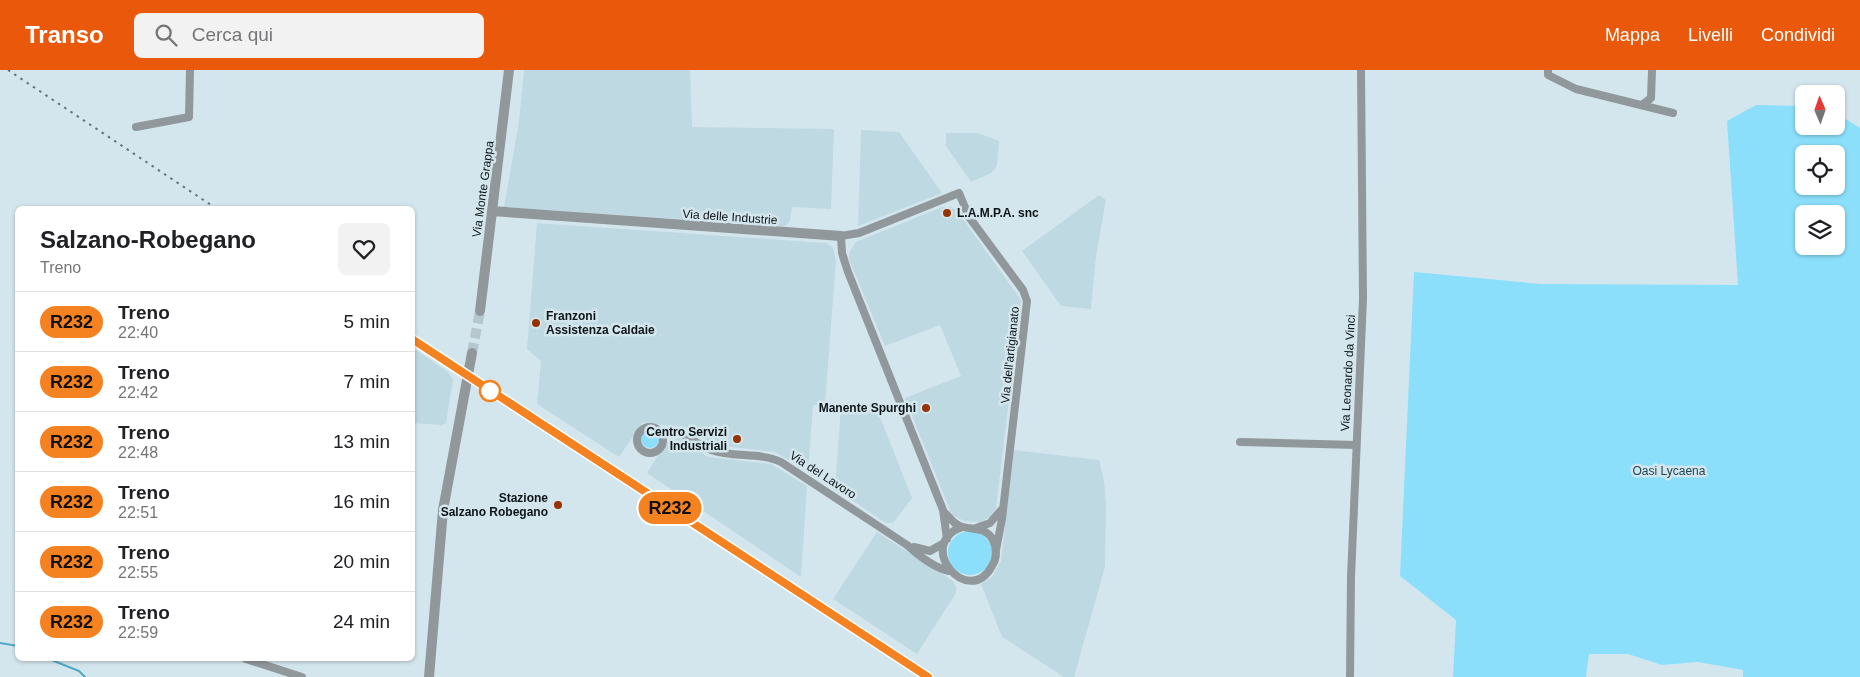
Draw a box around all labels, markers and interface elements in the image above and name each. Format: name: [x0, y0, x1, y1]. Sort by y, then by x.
search box: [134, 13, 484, 58]
text: Transo: [25, 21, 104, 48]
icon: search: [152, 21, 180, 49]
text: Cerca qui: [192, 24, 273, 45]
text: Mappa: [1605, 25, 1660, 45]
text: Livelli: [1688, 25, 1733, 45]
text: Condividi: [1761, 25, 1835, 45]
north arrow: [1795, 85, 1845, 135]
map controls: [1795, 85, 1845, 255]
street label: Via Monte Grappa: [469, 140, 497, 238]
button: locate: [1795, 145, 1845, 195]
button: layers: [1795, 205, 1845, 255]
place label: L.A.M.P.A. snc: [957, 206, 1039, 220]
street label: Via delle Industrie: [682, 207, 778, 227]
marker: L.A.M.P.A. snc: [941, 207, 953, 219]
button: heart: [338, 223, 390, 275]
text: Salzano-Robegano: [40, 226, 256, 253]
text: Treno: [40, 259, 81, 276]
text: Treno: [118, 302, 170, 323]
street label: Via dell'artigianato: [998, 305, 1022, 404]
place label: Franzoni Assistenza Caldaie: [546, 309, 655, 337]
text: 5 min: [344, 311, 390, 332]
text: R232: [50, 312, 93, 332]
street label: Via Leonardo da Vinci: [1338, 314, 1358, 432]
marker: Franzoni Assistenza Caldaie: [530, 317, 542, 329]
text: 22:40: [118, 324, 158, 341]
text: Treno: [118, 362, 170, 383]
text: 7 min: [344, 371, 390, 392]
text: R232: [50, 372, 93, 392]
unlabelled marker: [479, 380, 501, 402]
text: 22:42: [118, 384, 158, 401]
place label: Manente Spurghi: [819, 401, 916, 415]
marker: Manente Spurghi: [920, 402, 932, 414]
text: Treno: [118, 422, 170, 443]
place label: Centro Servizi Industriali: [646, 425, 727, 453]
text: 13 min: [333, 431, 390, 452]
text: R232: [50, 432, 93, 452]
marker: Centro Servizi Industriali: [731, 433, 743, 445]
text: 22:48: [118, 444, 158, 461]
street label: Via del Lavoro: [787, 448, 859, 502]
park label: Oasi Lycaena: [1633, 464, 1706, 478]
text: Treno: [118, 482, 170, 503]
text: 16 min: [333, 491, 390, 512]
place label: Stazione Salzano Robegano: [441, 491, 548, 519]
text: R232: [50, 492, 93, 512]
line badge: R232: [635, 492, 705, 524]
text: R232: [648, 498, 692, 518]
marker: Stazione Salzano Robegano: [552, 499, 564, 511]
text: 22:51: [118, 504, 158, 521]
text: Treno: [118, 542, 170, 563]
text: 20 min: [333, 551, 390, 572]
text: R232: [50, 552, 93, 572]
text: 22:55: [118, 564, 158, 581]
text: Treno: [118, 602, 170, 623]
text: 24 min: [333, 611, 390, 632]
text: R232: [50, 612, 93, 632]
text: 22:59: [118, 624, 158, 641]

